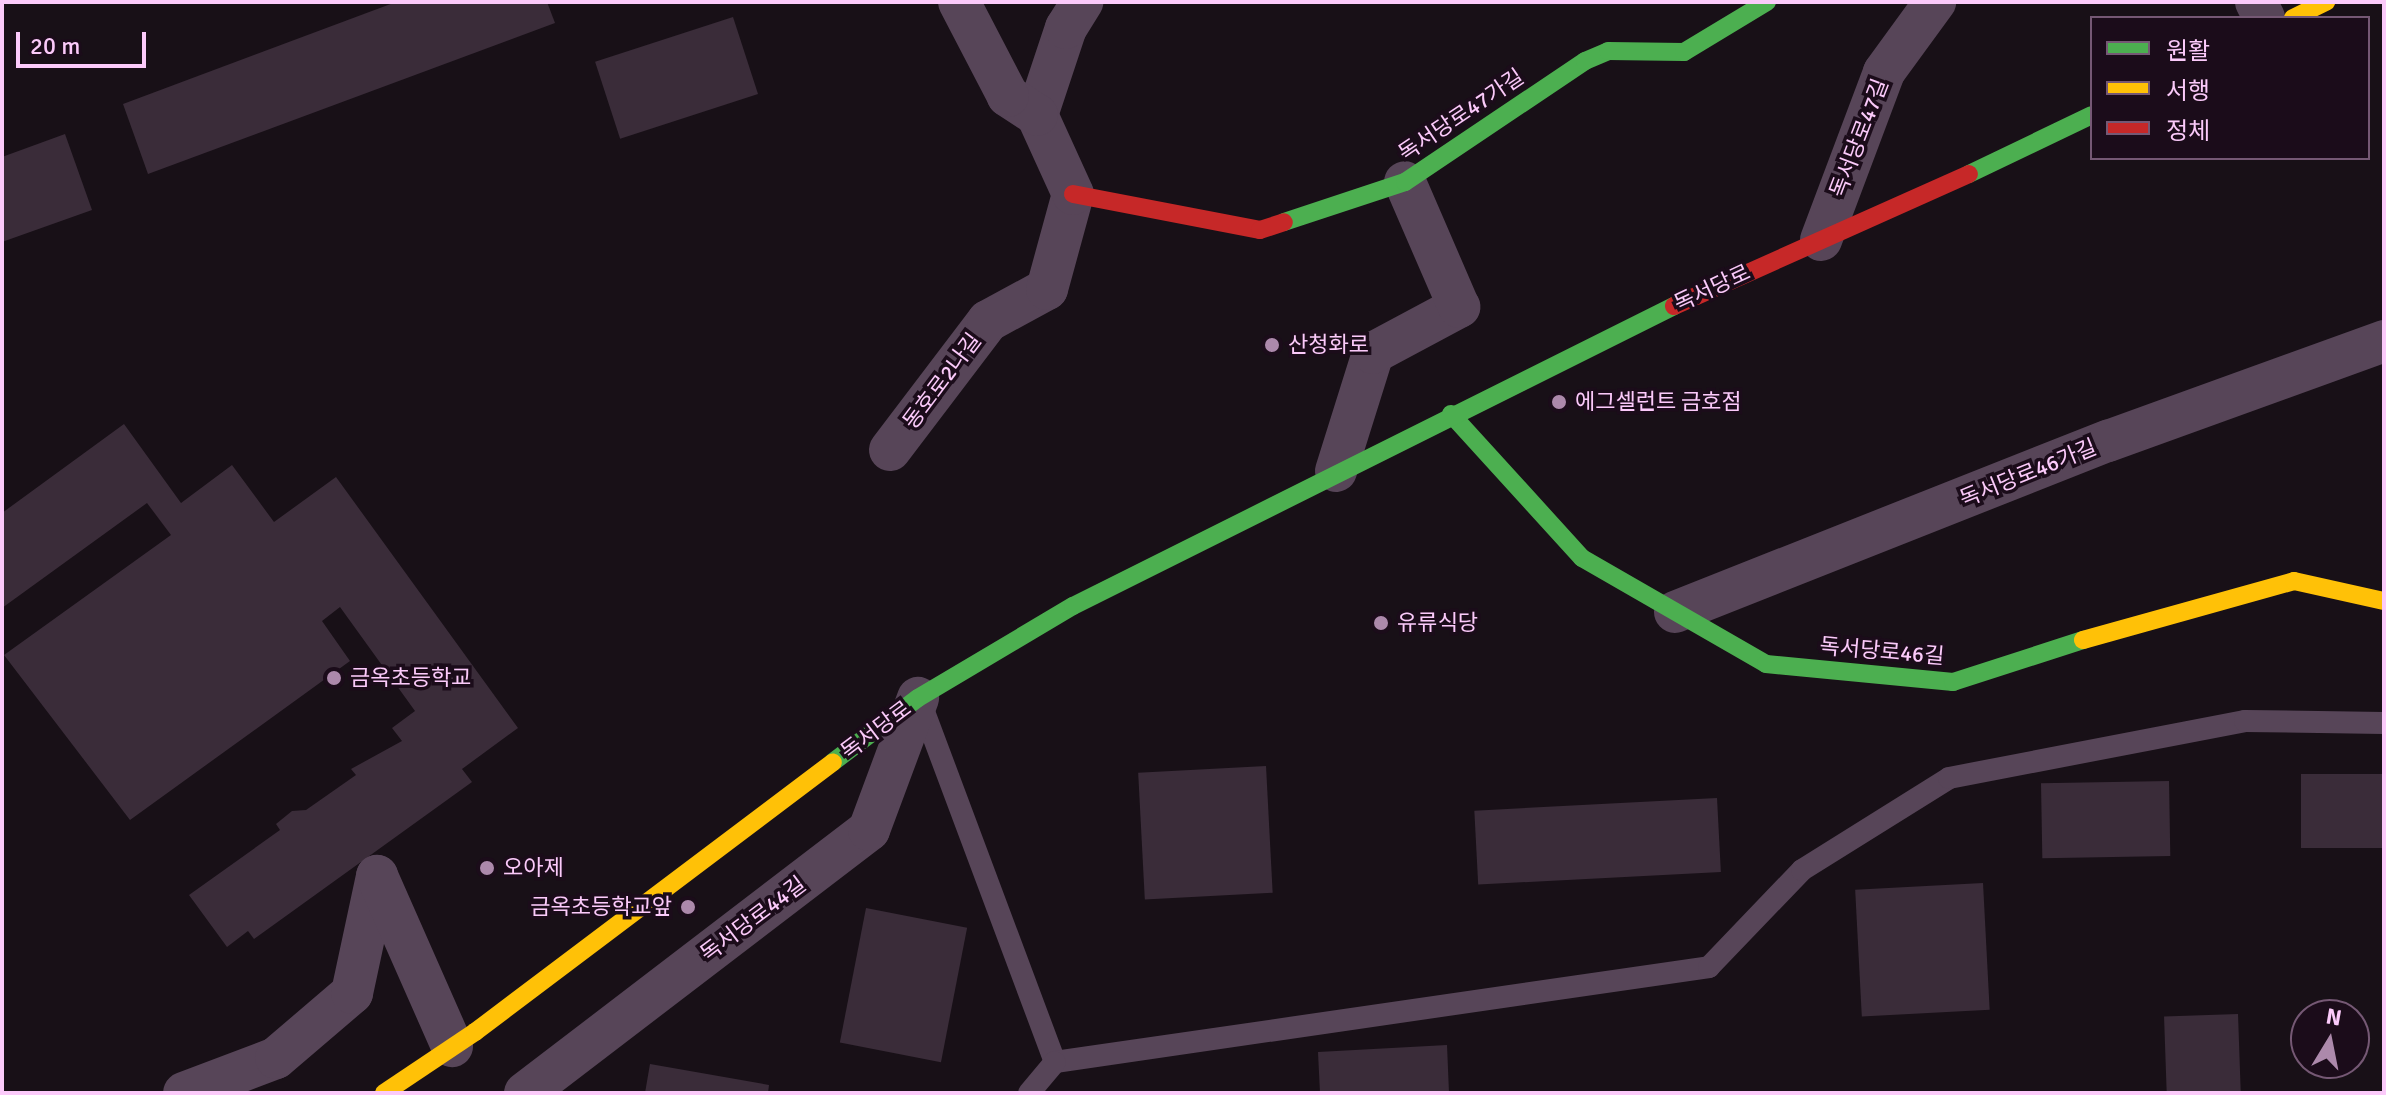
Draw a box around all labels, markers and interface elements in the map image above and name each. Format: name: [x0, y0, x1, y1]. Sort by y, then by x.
scale bar: [20, 16, 150, 66]
legend: [2090, 16, 2370, 160]
text: 20 m: [30, 31, 80, 61]
text: 원활: [2166, 36, 2210, 66]
street label: 독서당로47가길: [1393, 63, 1529, 167]
street label: 독서당로47길: [1824, 75, 1894, 201]
text: 서행: [2166, 76, 2210, 106]
text: 정체: [2166, 116, 2210, 146]
street label: 독서당로: [1670, 259, 1754, 317]
street label: 동호로2나길: [897, 328, 987, 434]
place label: 산청화로: [1288, 332, 1369, 358]
marker: 산청화로: [1263, 336, 1281, 354]
place label: 에그셀런트 금호점: [1575, 389, 1742, 415]
marker: 에그셀런트 금호점: [1550, 393, 1568, 411]
street label: 독서당로46가길: [1956, 434, 2100, 512]
place label: 유류식당: [1397, 610, 1478, 636]
marker: 유류식당: [1372, 614, 1390, 632]
street label: 독서당로46길: [1819, 632, 1945, 670]
place label: 금옥초등학교: [350, 665, 471, 691]
marker: 금옥초등학교: [325, 669, 343, 687]
street label: 독서당로: [836, 695, 916, 765]
place label: 오아제: [503, 855, 564, 881]
marker: 오아제: [478, 859, 496, 877]
street label: 독서당로44길: [695, 871, 811, 967]
place label: 금옥초등학교앞: [530, 894, 672, 920]
marker: 금옥초등학교앞: [679, 898, 697, 916]
north arrow: [2290, 999, 2370, 1079]
text: N: [2324, 1002, 2344, 1031]

